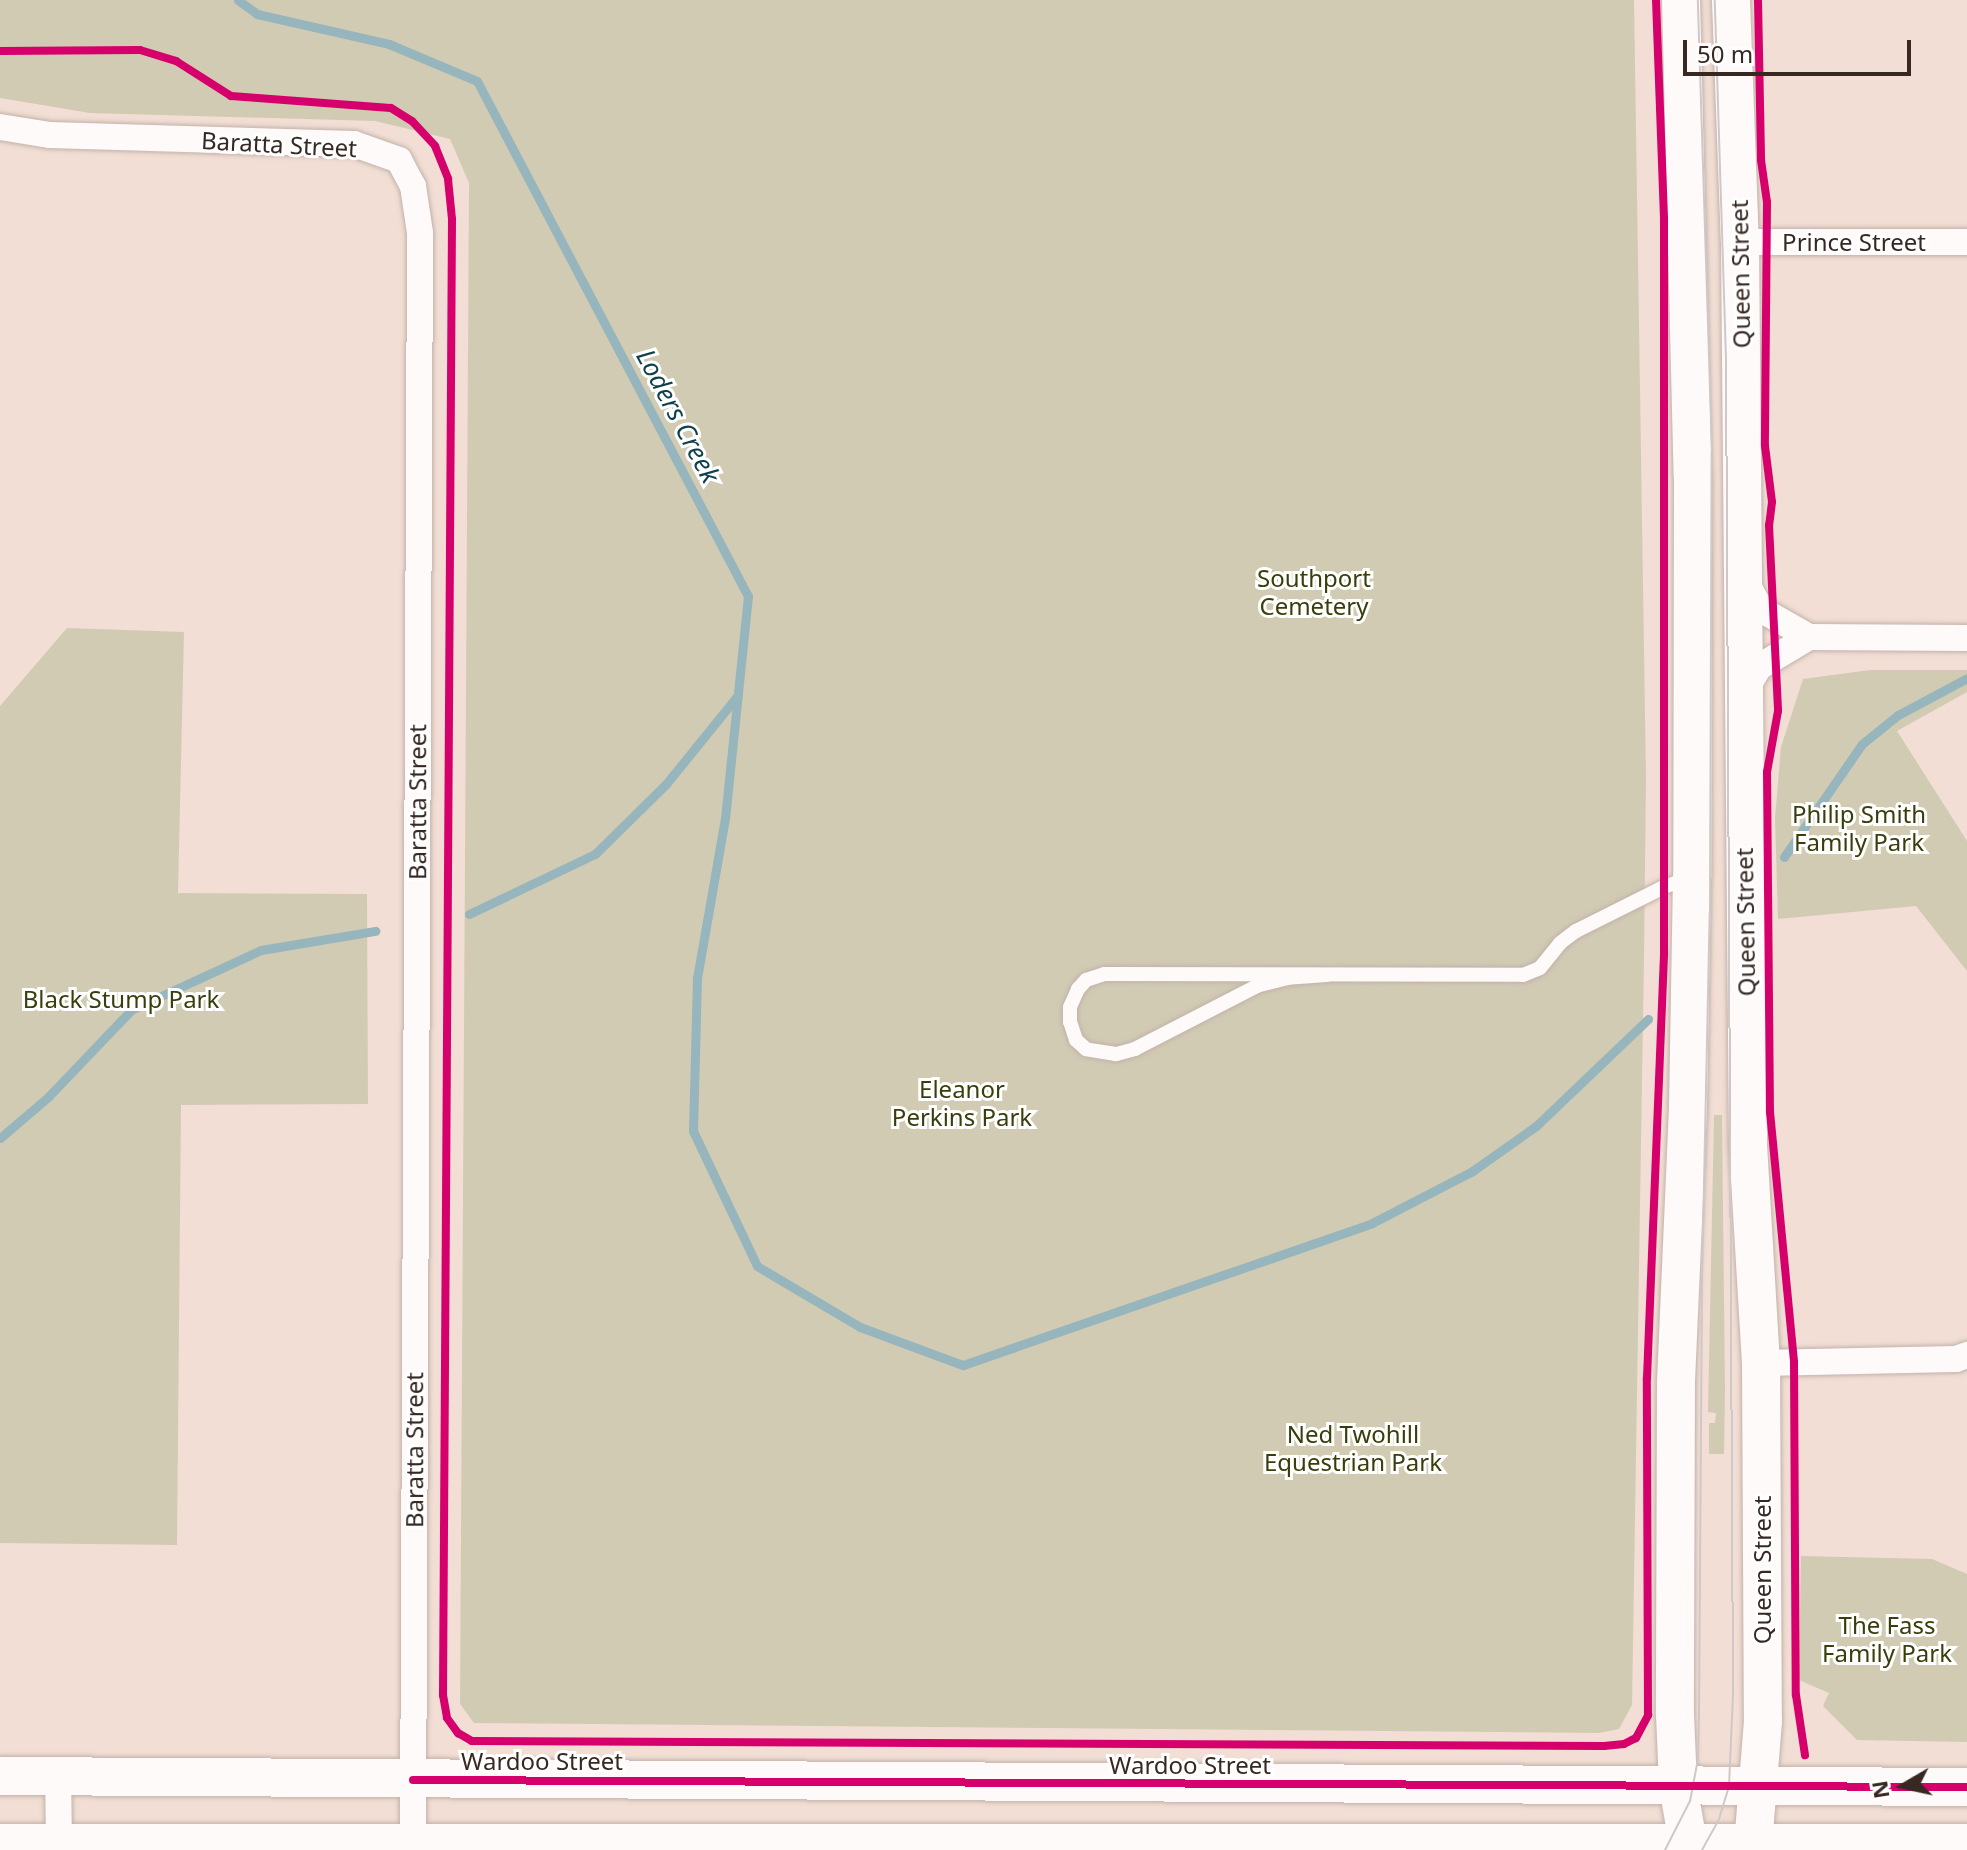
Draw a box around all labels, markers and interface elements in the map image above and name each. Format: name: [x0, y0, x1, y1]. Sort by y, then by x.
scale bar: [1687, 24, 1915, 74]
text: 50 m: [1697, 37, 1753, 70]
street label: Baratta Street: [200, 126, 358, 162]
street label: Queen Street: [1724, 199, 1756, 349]
street label: Prince Street: [1782, 228, 1926, 256]
water label: Loders Creek: [630, 344, 726, 488]
park label: Southport Cemetery: [1257, 564, 1371, 620]
street label: Baratta Street: [403, 724, 431, 880]
park label: Philip Smith Family Park: [1792, 800, 1926, 856]
street label: Queen Street: [1729, 847, 1761, 997]
park label: Black Stump Park: [23, 985, 219, 1013]
park label: Eleanor Perkins Park: [892, 1075, 1032, 1131]
street label: Baratta Street: [400, 1372, 428, 1528]
park label: Ned Twohill Equestrian Park: [1264, 1420, 1442, 1476]
street label: Queen Street: [1748, 1496, 1776, 1644]
park label: The Fass Family Park: [1822, 1611, 1952, 1667]
north arrow: [1863, 1746, 1943, 1826]
street label: Wardoo Street: [461, 1747, 623, 1775]
street label: Wardoo Street: [1109, 1751, 1271, 1779]
text: N: [1863, 1779, 1896, 1801]

